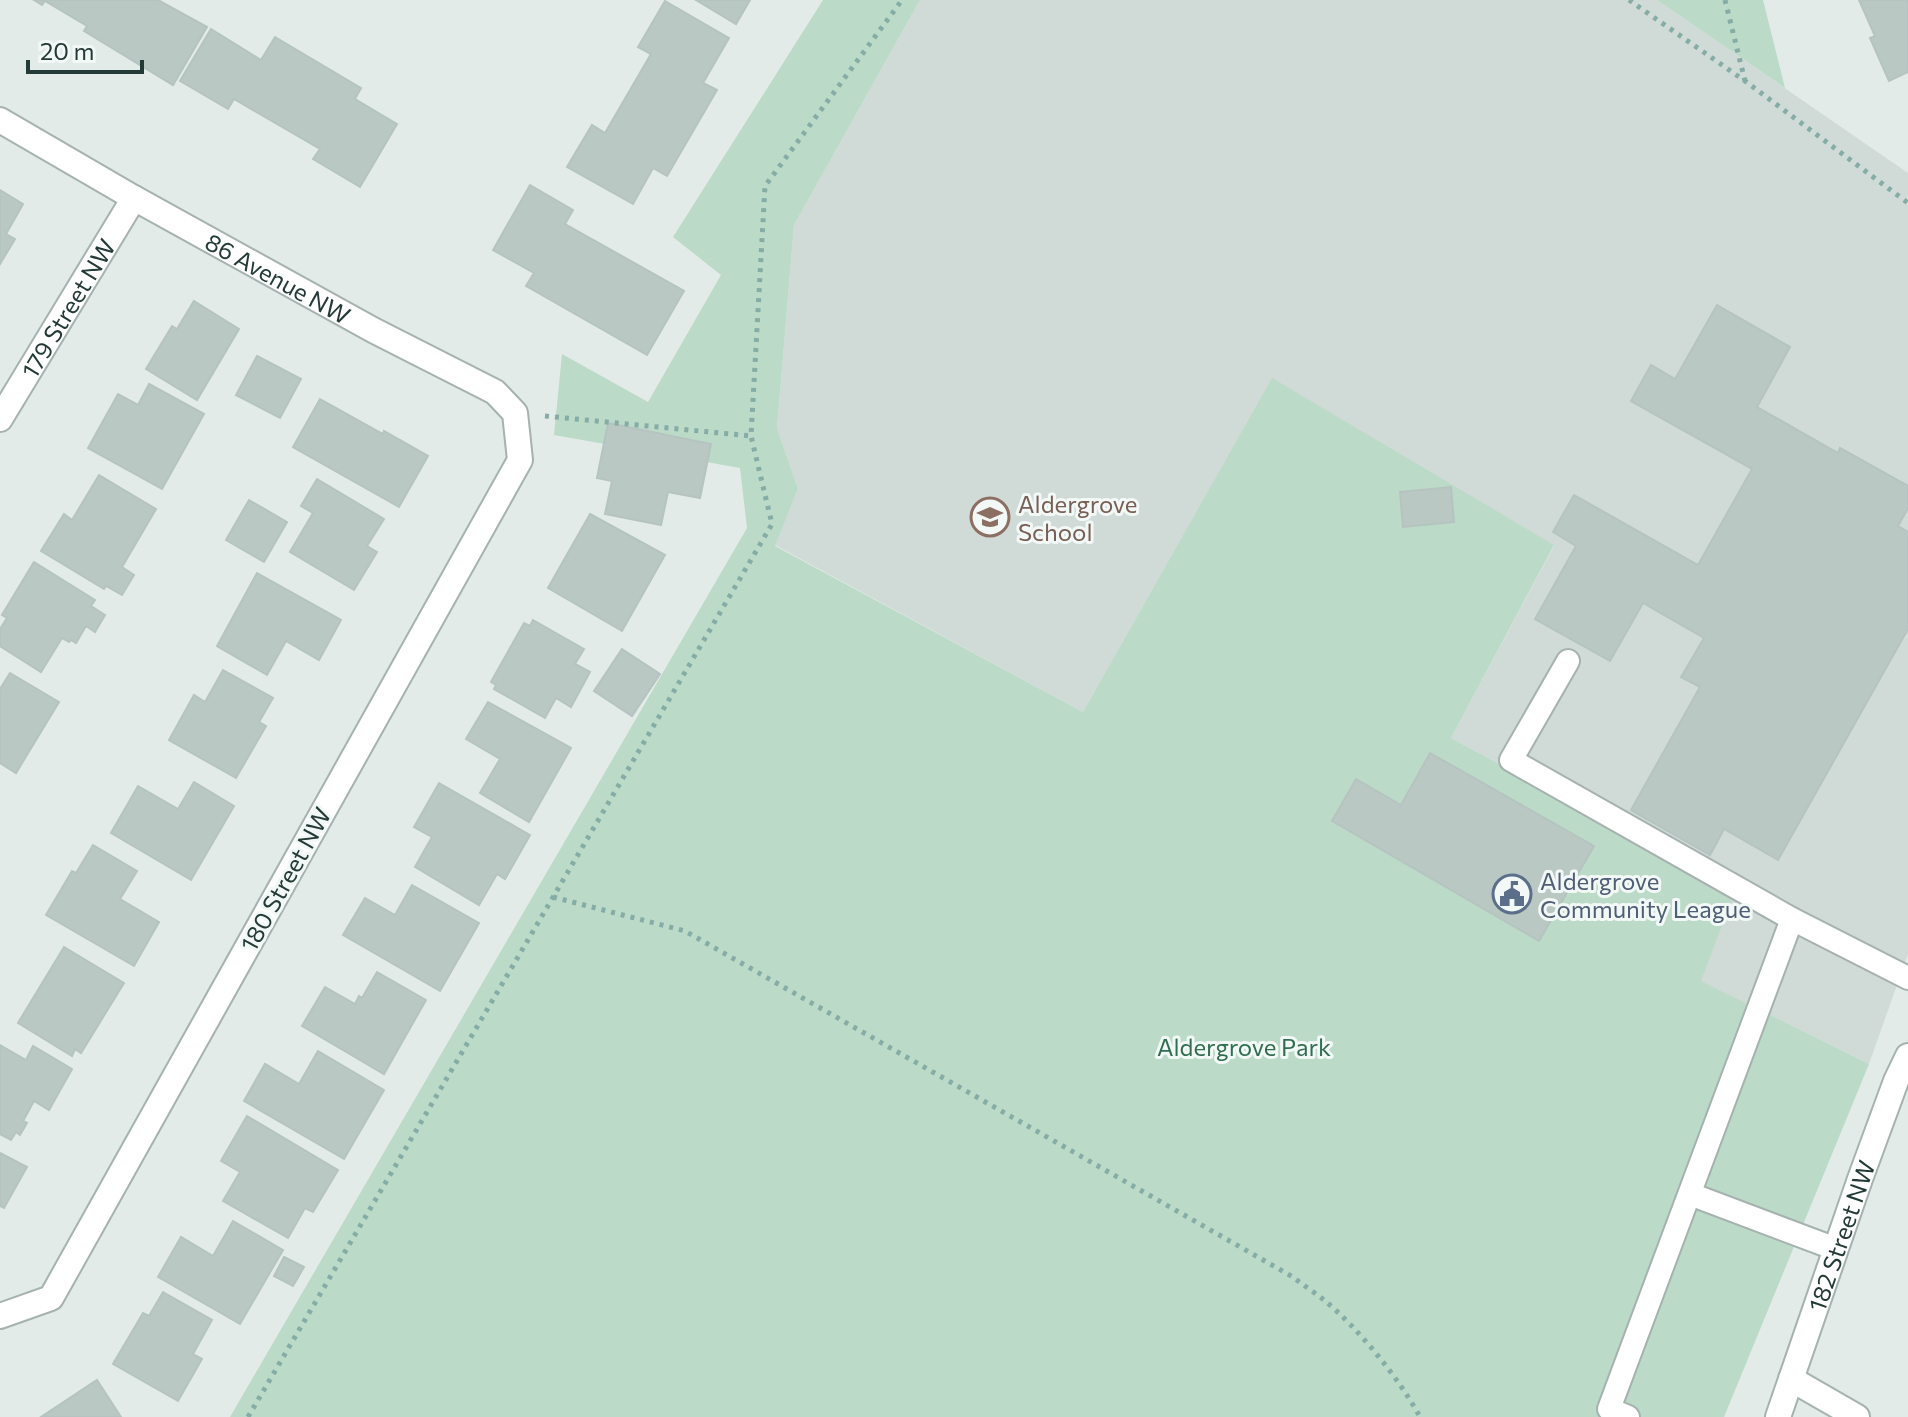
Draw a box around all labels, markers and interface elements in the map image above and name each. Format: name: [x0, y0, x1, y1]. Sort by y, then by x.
scale bar: [28, 24, 142, 74]
text: 20 m: [40, 36, 94, 65]
street label: 86 Avenue NW: [201, 226, 356, 329]
street label: 179 Street NW: [14, 233, 121, 383]
place label: Aldergrove School: [1018, 489, 1137, 546]
school or university icon: Aldergrove School: [969, 496, 1011, 538]
street label: 180 Street NW: [234, 802, 336, 956]
place label: Aldergrove Community League: [1540, 866, 1751, 923]
public building icon: Aldergrove Community League: [1491, 873, 1533, 915]
park label: Aldergrove Park: [1157, 1032, 1331, 1061]
street label: 182 Street NW: [1801, 1156, 1880, 1315]

